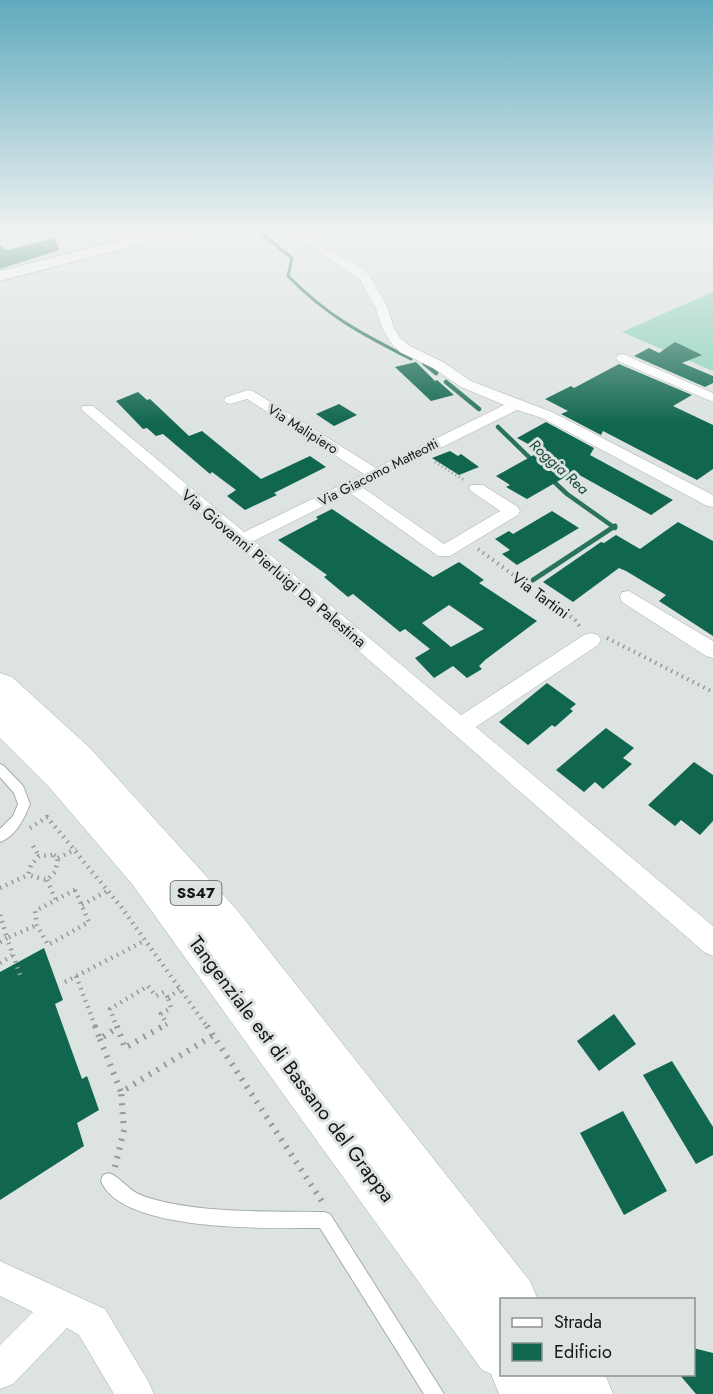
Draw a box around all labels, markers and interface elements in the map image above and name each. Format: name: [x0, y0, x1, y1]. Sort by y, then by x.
street label: Via Malipiero: [264, 399, 342, 459]
street label: Via Giacomo Matteotti: [315, 433, 441, 511]
water label: Roggia Rea: [524, 434, 594, 500]
street label: Via Giovanni Pierluigi Da Palestina: [176, 484, 371, 653]
street label: Via Tartini: [507, 566, 574, 624]
road number: SS47: [170, 881, 222, 905]
street label: Tangenziale est di Bassano del Grappa: [182, 930, 402, 1209]
legend: [500, 1298, 695, 1376]
text: Strada: [554, 1309, 602, 1335]
text: Edificio: [554, 1339, 612, 1365]

